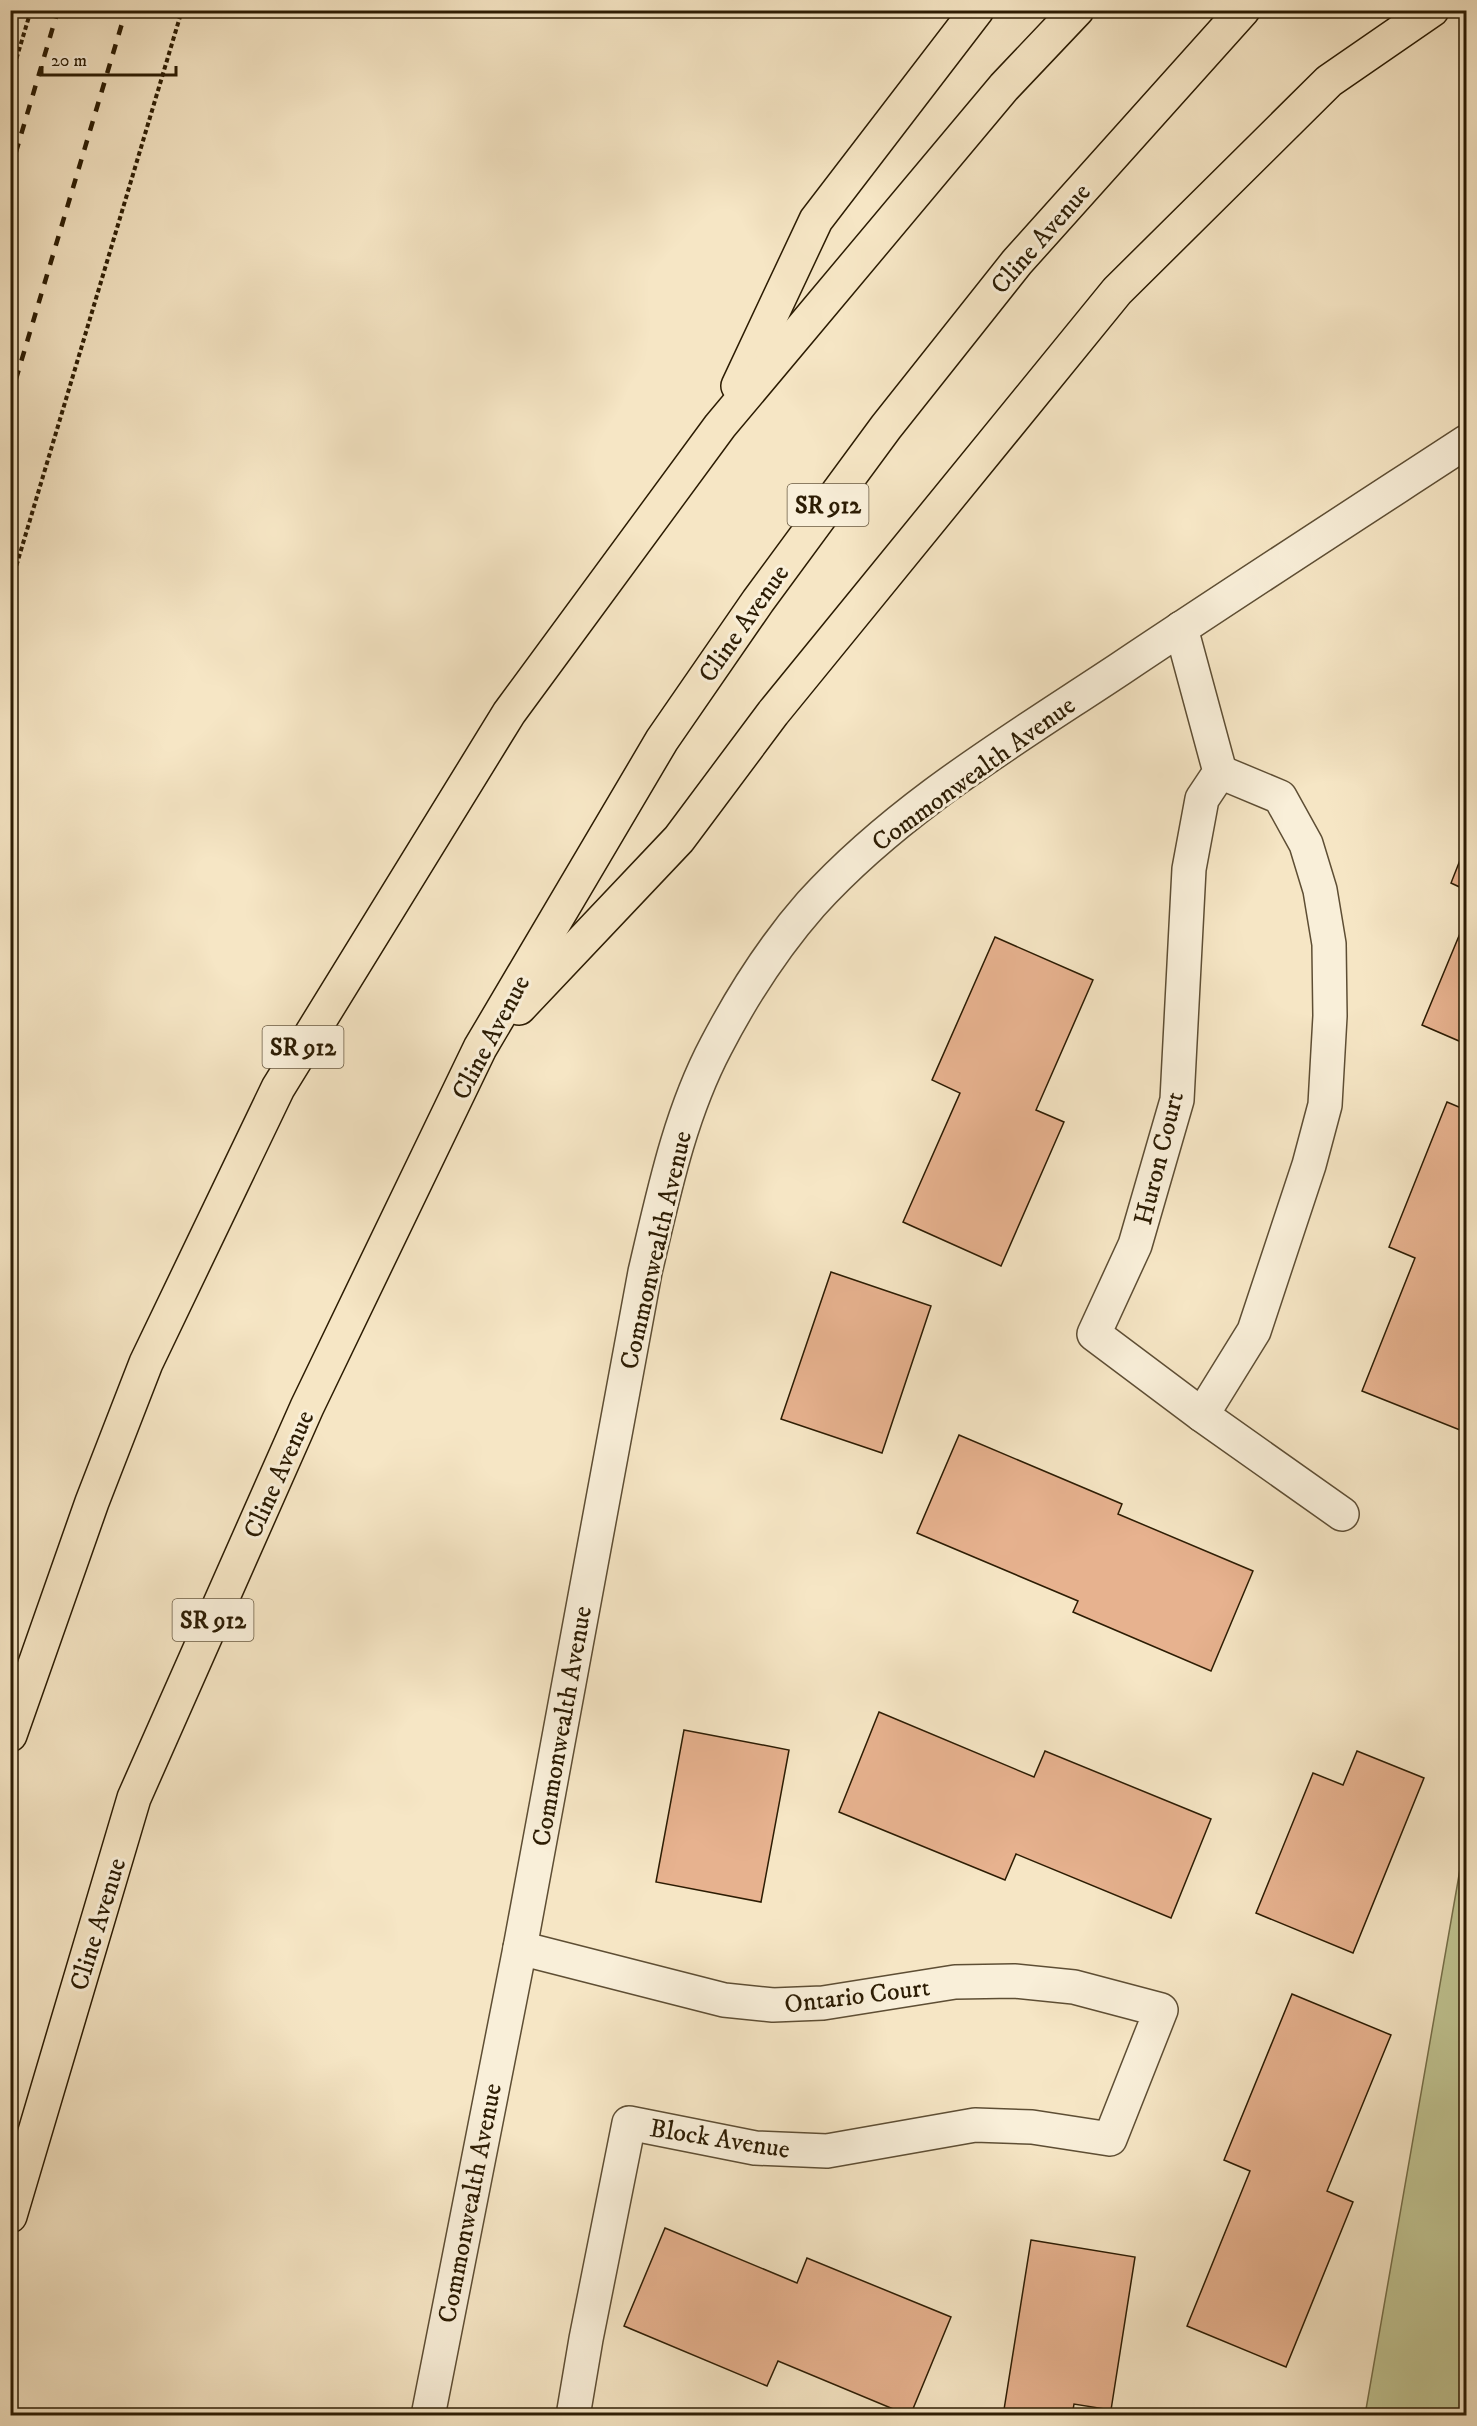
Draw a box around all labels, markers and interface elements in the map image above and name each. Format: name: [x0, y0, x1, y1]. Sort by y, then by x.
scale bar: [42, 39, 176, 77]
text: 20 m: [51, 50, 87, 72]
street label: Cline Avenue: [984, 177, 1098, 301]
road number: SR 912: [788, 484, 868, 526]
street label: Cline Avenue: [692, 558, 797, 689]
street label: Commonwealth Avenue: [866, 689, 1082, 859]
street label: Cline Avenue: [445, 970, 538, 1106]
road number: SR 912: [262, 1026, 344, 1068]
street label: Huron Court: [1127, 1088, 1192, 1228]
street label: Commonwealth Avenue: [613, 1128, 700, 1373]
street label: Cline Avenue: [237, 1405, 322, 1544]
road number: SR 912: [172, 1599, 254, 1641]
street label: Commonwealth Avenue: [525, 1603, 600, 1849]
street label: Cline Avenue: [63, 1854, 134, 1995]
street label: Ontario Court: [783, 1971, 932, 2022]
street label: Commonwealth Avenue: [431, 2081, 510, 2326]
street label: Block Avenue: [647, 2112, 792, 2167]

